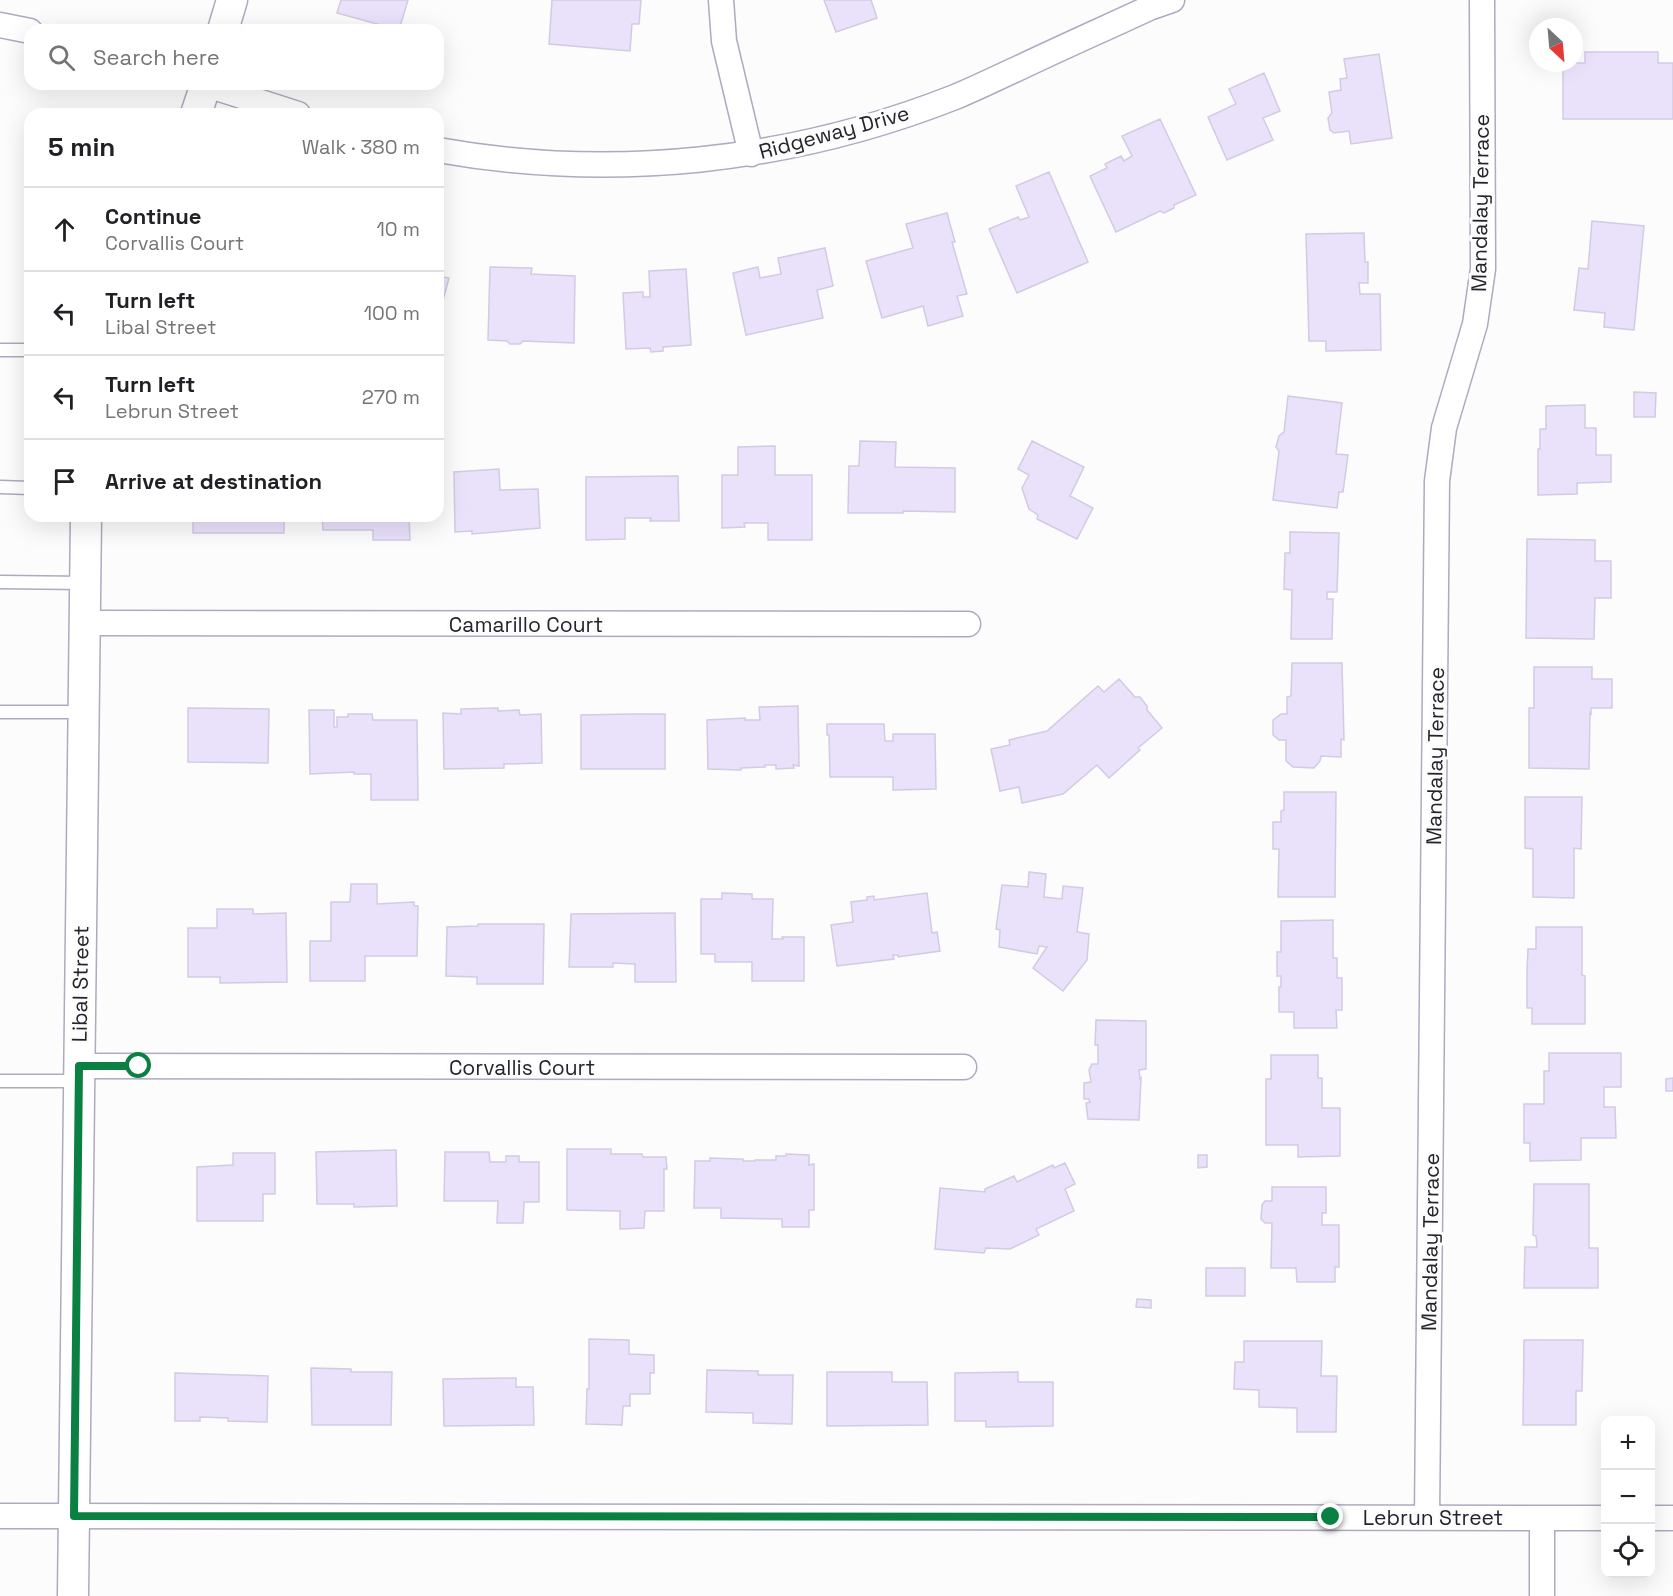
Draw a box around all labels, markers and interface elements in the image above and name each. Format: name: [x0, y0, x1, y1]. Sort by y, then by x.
north arrow: [1529, 18, 1583, 72]
search box: [24, 24, 444, 90]
icon: search: [45, 41, 78, 74]
text: Search here: [93, 43, 220, 71]
street label: Ridgeway Drive: [756, 99, 912, 165]
street label: Mandalay Terrace: [1465, 114, 1495, 292]
text: 5 min: [48, 130, 115, 164]
text: Walk · 380 m: [302, 134, 420, 160]
text: Continue: [105, 202, 201, 230]
icon: ahead: [48, 213, 81, 246]
text: 10 m: [376, 216, 420, 242]
text: Corvallis Court: [105, 230, 244, 256]
text: Turn left: [105, 286, 195, 314]
icon: left: [48, 297, 81, 330]
text: 100 m: [364, 300, 420, 326]
text: Libal Street: [105, 314, 216, 340]
text: Turn left: [105, 370, 195, 398]
icon: left: [48, 381, 81, 414]
text: 270 m: [362, 384, 420, 410]
text: Lebrun Street: [105, 398, 239, 424]
icon: arrive: [48, 465, 81, 498]
text: Arrive at destination: [105, 467, 322, 495]
street label: Camarillo Court: [449, 611, 603, 638]
street label: Mandalay Terrace: [1420, 667, 1450, 845]
street label: Libal Street: [65, 925, 95, 1043]
route start: [125, 1052, 151, 1078]
street label: Corvallis Court: [449, 1054, 595, 1081]
street label: Mandalay Terrace: [1415, 1153, 1445, 1331]
map controls: [1601, 1416, 1655, 1578]
button: +: [1601, 1416, 1655, 1470]
button: −: [1601, 1470, 1655, 1524]
route end: [1317, 1503, 1343, 1529]
street label: Lebrun Street: [1363, 1504, 1503, 1531]
button: locate: [1601, 1524, 1655, 1578]

